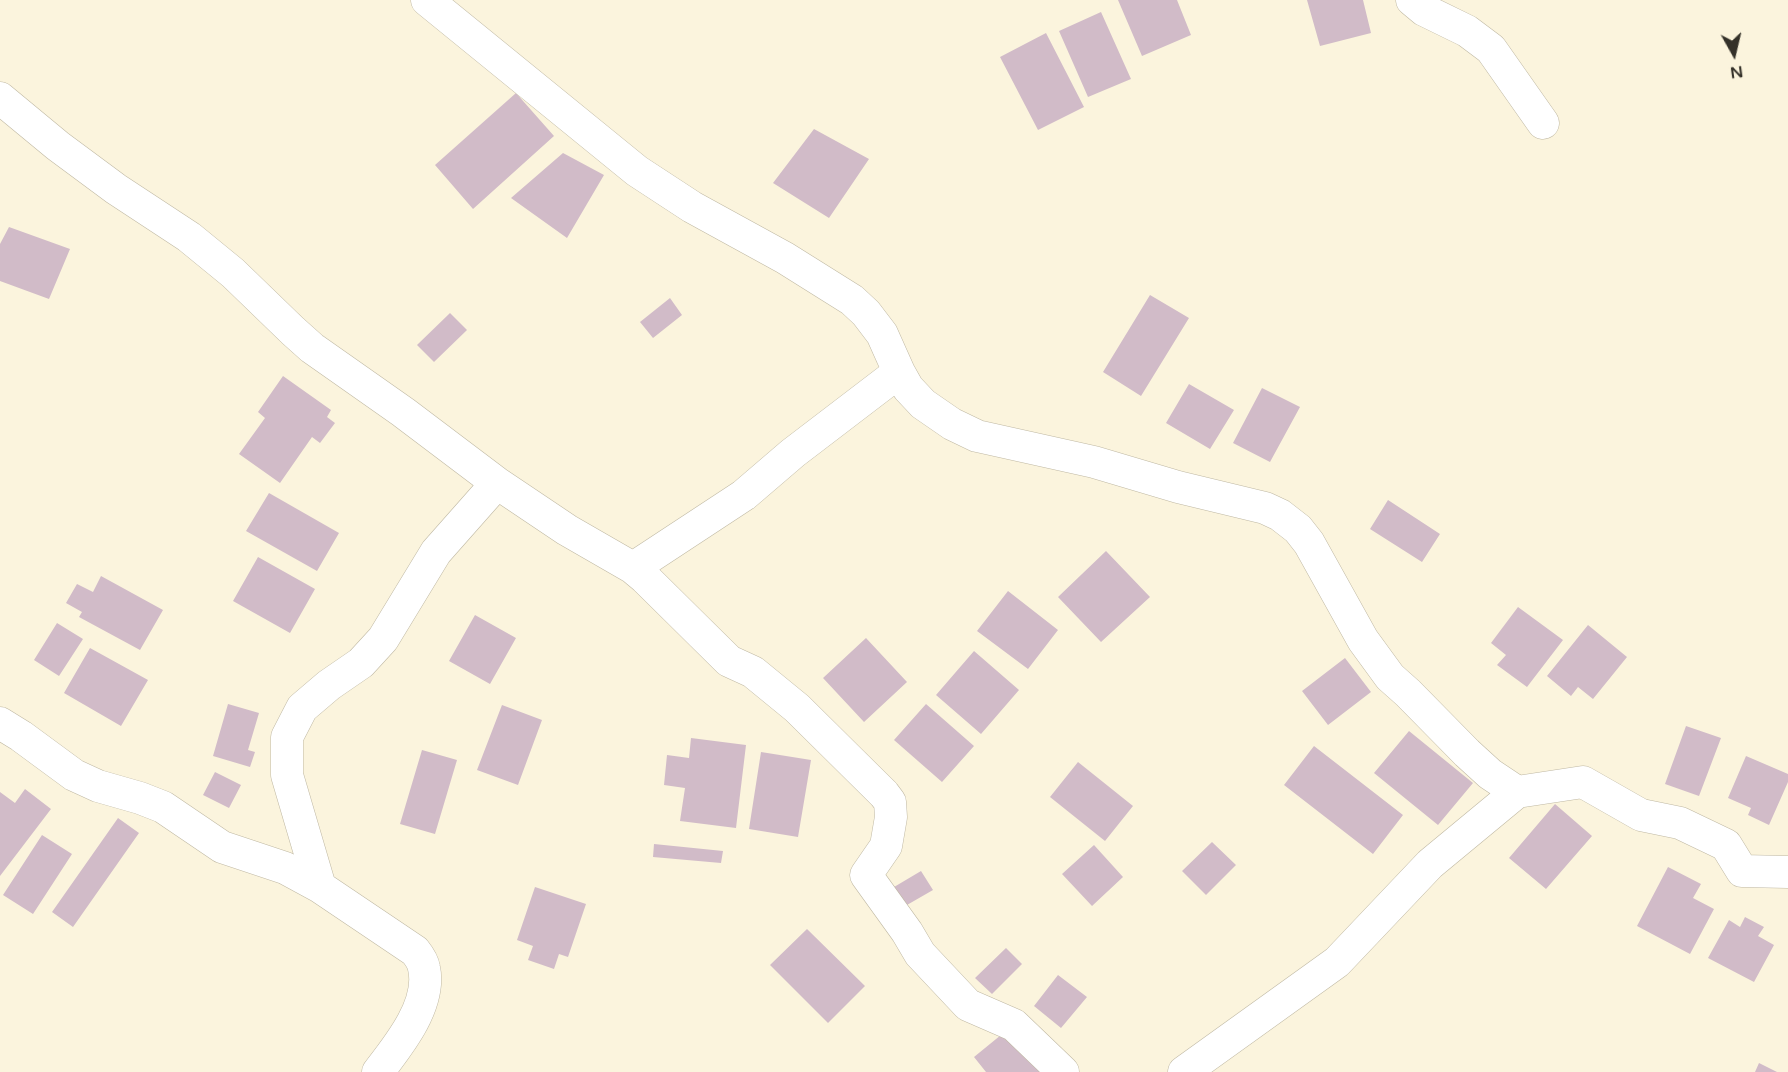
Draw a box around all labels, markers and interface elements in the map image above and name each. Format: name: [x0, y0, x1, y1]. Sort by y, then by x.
north arrow: [1704, 24, 1764, 84]
text: N: [1729, 61, 1744, 83]

